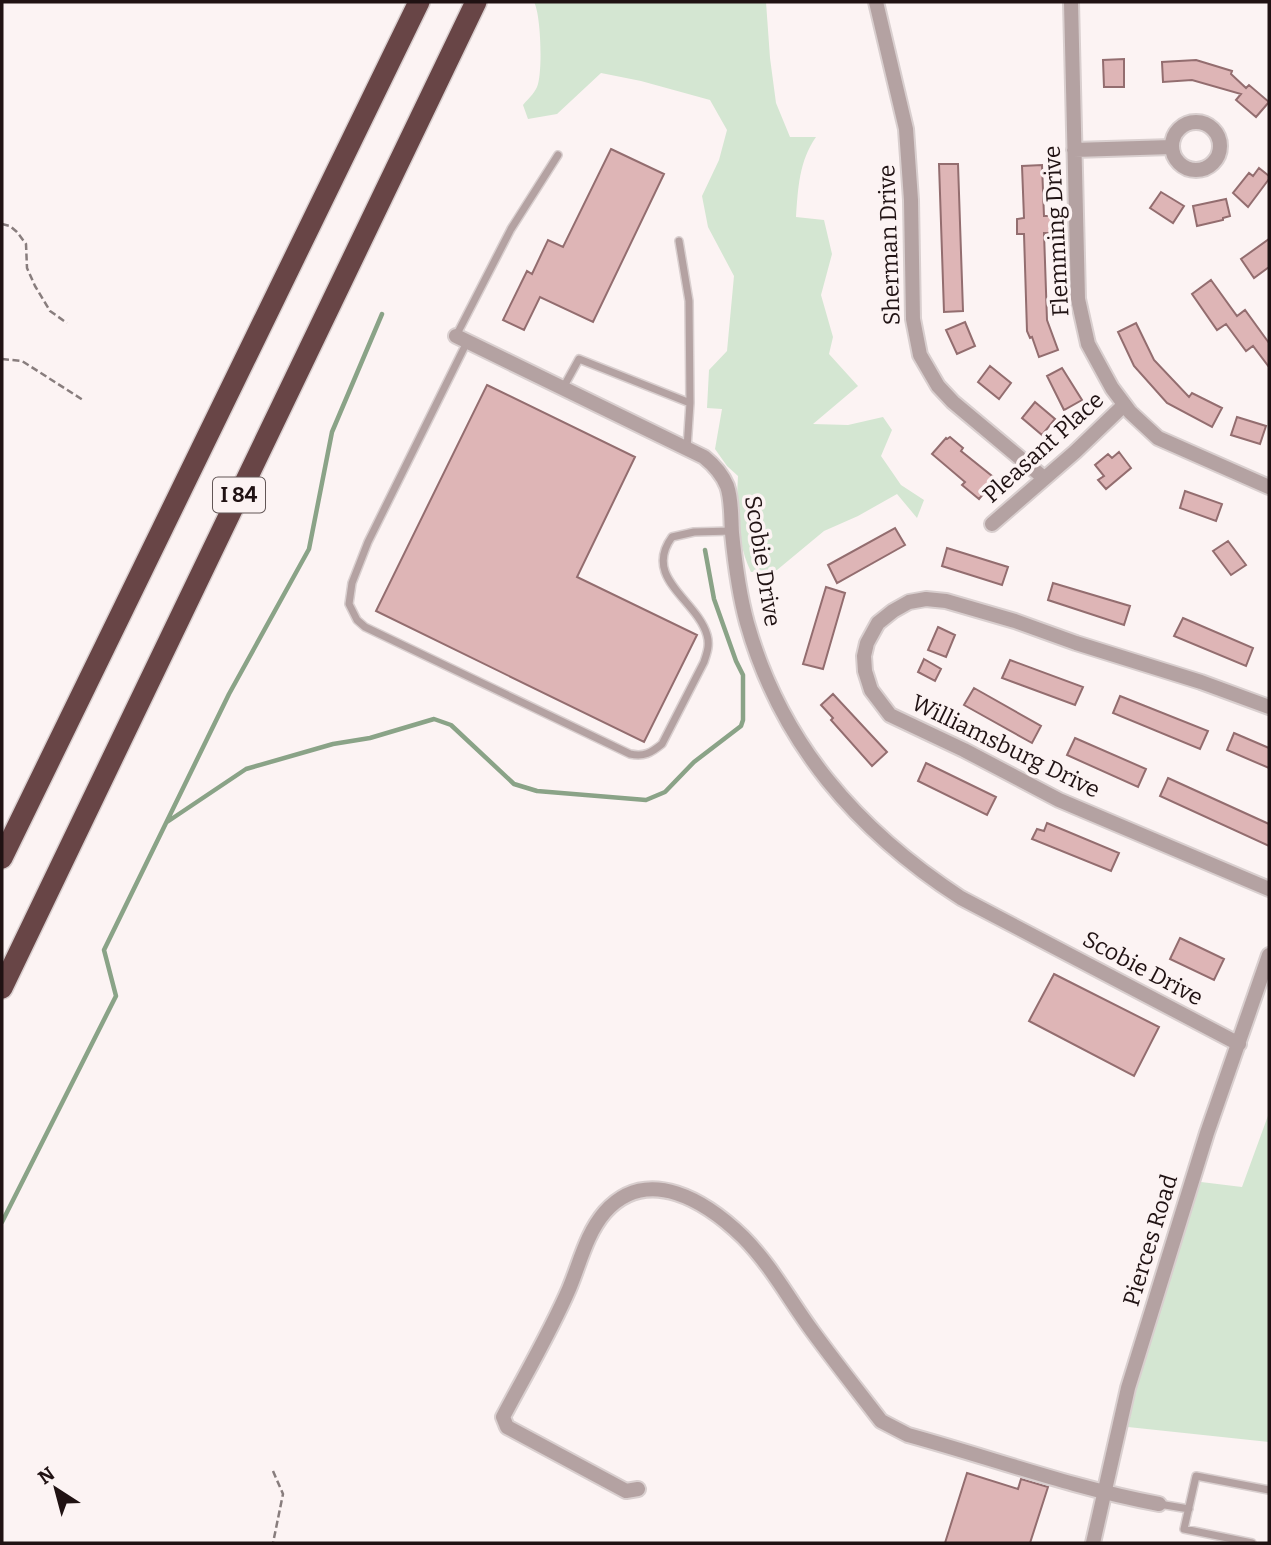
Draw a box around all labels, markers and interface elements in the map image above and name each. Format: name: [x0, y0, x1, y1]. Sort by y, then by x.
street label: Flemming Drive: [1038, 145, 1074, 317]
street label: Sherman Drive: [872, 164, 906, 326]
street label: Pleasant Place: [977, 386, 1109, 508]
road number: I 84: [213, 477, 265, 512]
street label: Scobie Drive: [739, 494, 787, 628]
street label: Williamsburg Drive: [907, 688, 1105, 804]
street label: Scobie Drive: [1078, 925, 1208, 1011]
street label: Pierces Road: [1117, 1170, 1183, 1309]
north arrow: [21, 1454, 91, 1524]
text: N: [34, 1462, 59, 1489]

